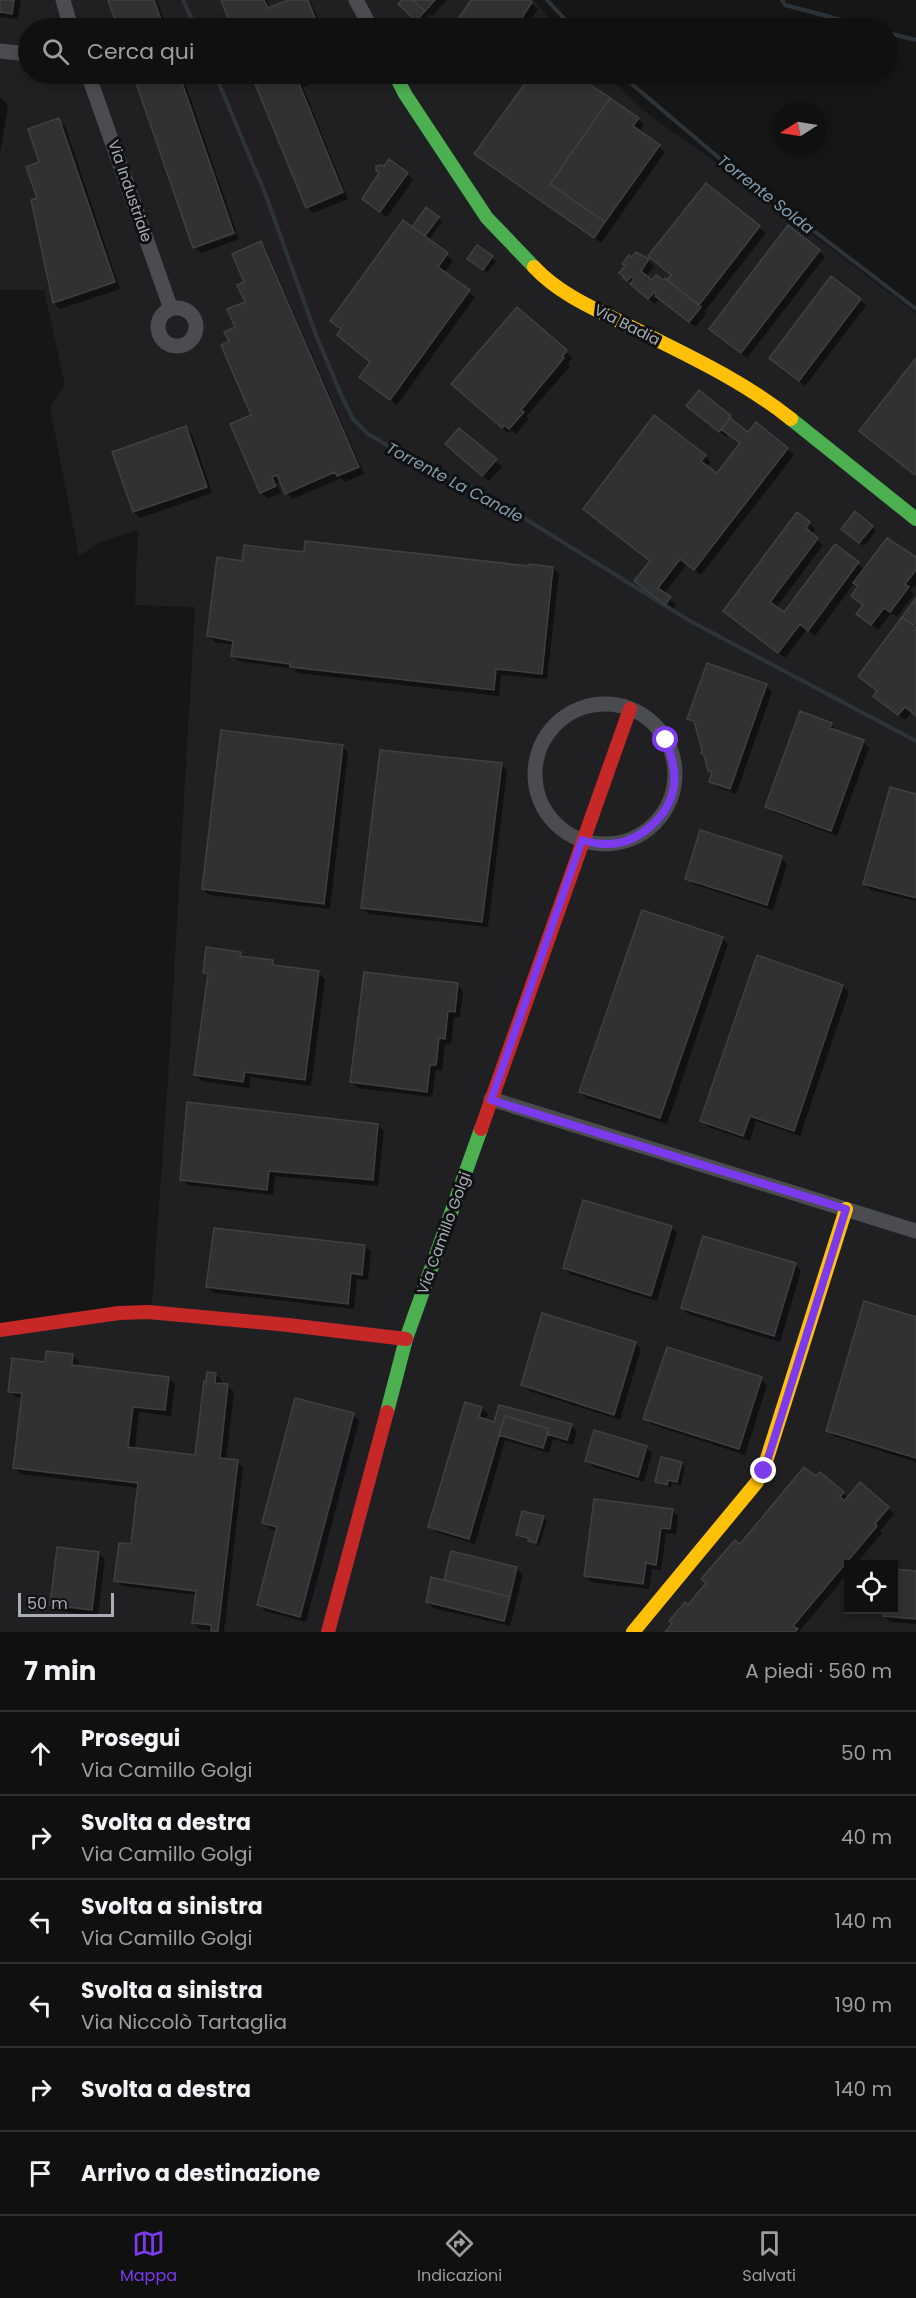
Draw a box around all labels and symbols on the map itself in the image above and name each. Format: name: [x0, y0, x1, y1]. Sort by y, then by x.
north arrow: [772, 102, 826, 156]
street label: Via Industriale: [103, 137, 158, 245]
water label: Torrente Solda: [713, 149, 819, 239]
street label: Via Badia: [591, 299, 664, 350]
water label: Torrente La Canale: [382, 437, 527, 528]
route start: [652, 726, 678, 752]
street label: Via Camillo Golgi: [412, 1169, 475, 1297]
route end: [750, 1457, 776, 1483]
scale bar: [18, 1590, 114, 1618]

